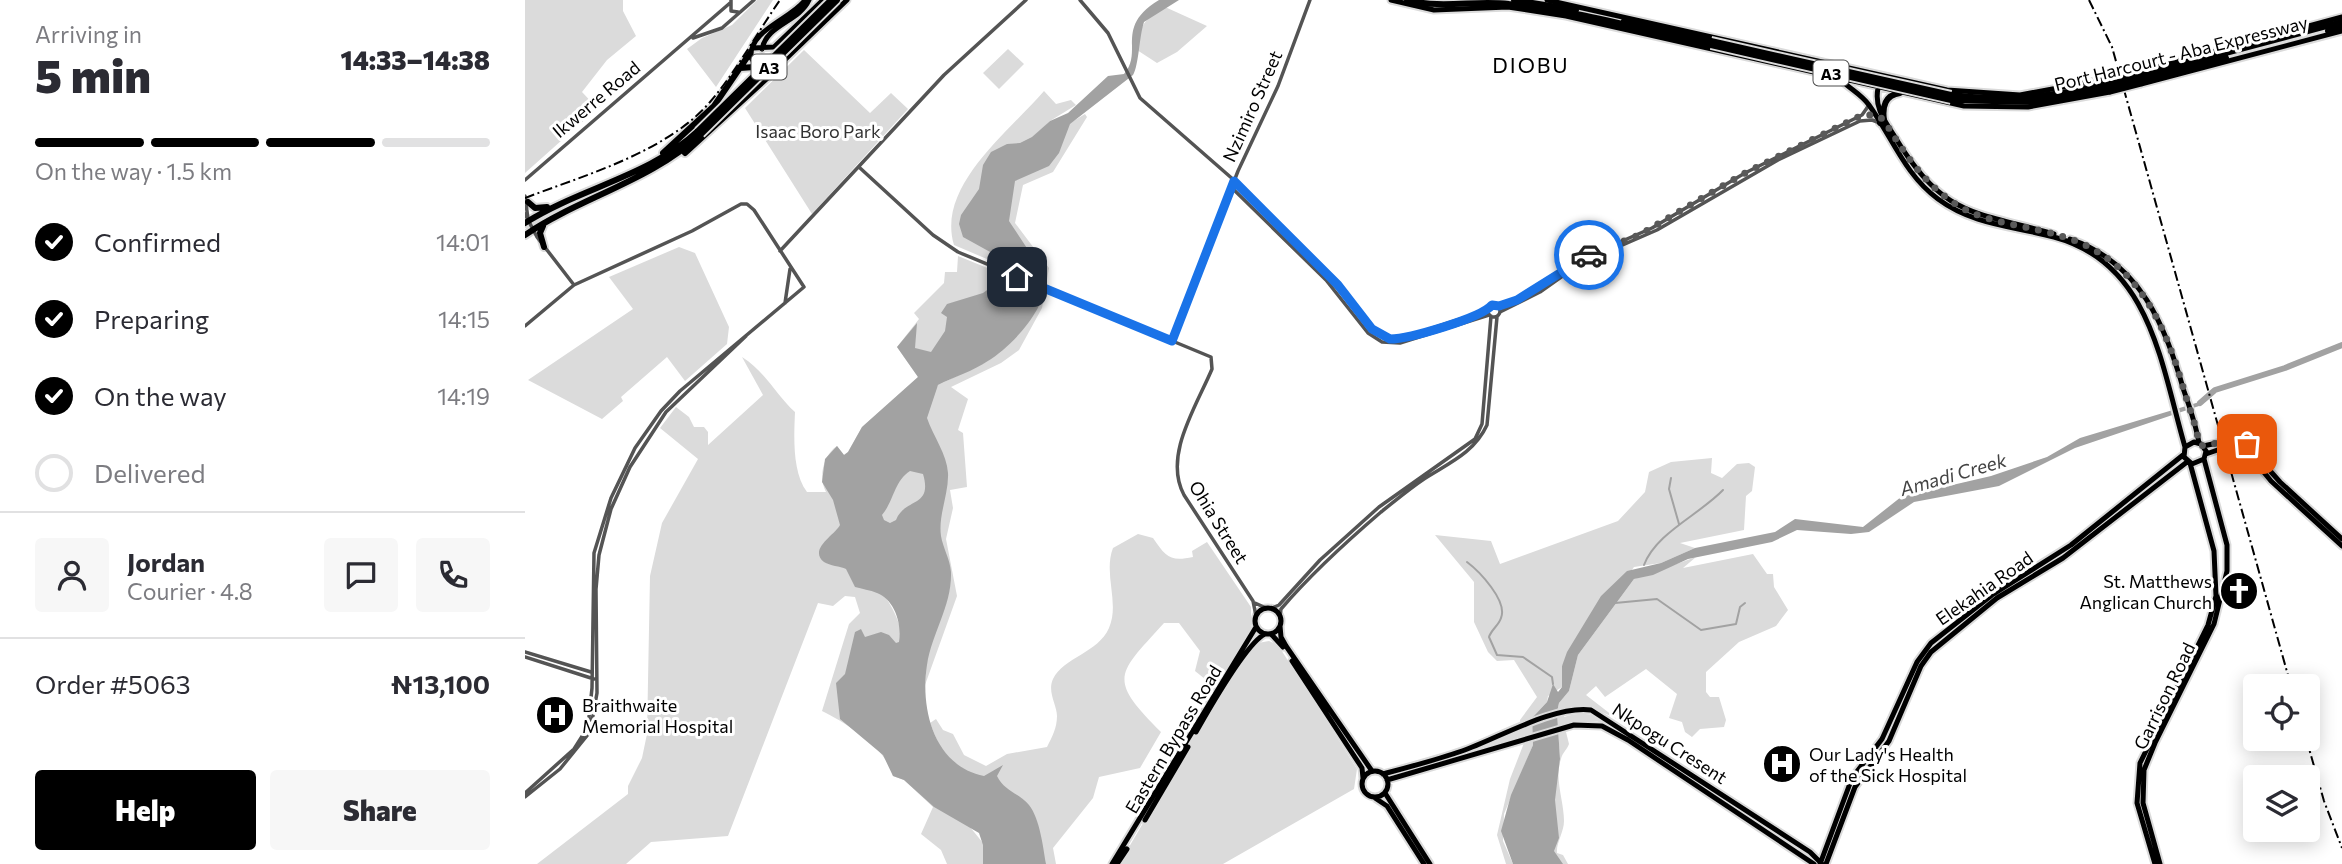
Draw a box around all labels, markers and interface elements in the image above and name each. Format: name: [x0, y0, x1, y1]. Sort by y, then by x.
street label: Port Harcourt - Aba Expressway: [2052, 11, 2310, 95]
text: Arriving in: [35, 20, 142, 48]
text: 14:33–14:38: [341, 44, 490, 75]
text: 5 min: [35, 46, 151, 102]
street label: Nzimiro Street: [1218, 47, 1286, 165]
district label: DIOBU: [1492, 52, 1570, 77]
road number: A3: [751, 54, 787, 80]
street label: Ikwerre Road: [548, 56, 644, 142]
road number: A3: [1813, 60, 1849, 86]
park label: Isaac Boro Park: [755, 120, 881, 142]
text: On the way · 1.5 km: [35, 157, 232, 185]
courier: [1554, 220, 1624, 290]
icon: check: [35, 223, 73, 261]
text: Confirmed: [94, 226, 221, 257]
text: 14:01: [436, 228, 490, 256]
icon: car: [1570, 236, 1608, 274]
pin: [987, 247, 1047, 307]
icon: home: [998, 258, 1036, 296]
icon: check: [35, 300, 73, 338]
text: Preparing: [94, 303, 209, 334]
text: 14:15: [438, 305, 490, 333]
icon: check: [35, 377, 73, 415]
text: On the way: [94, 380, 227, 411]
text: 14:19: [437, 382, 490, 410]
pin: [2217, 414, 2277, 474]
icon: bag: [2228, 425, 2266, 463]
water label: Amadi Creek: [1896, 448, 2010, 500]
text: Delivered: [94, 457, 205, 488]
street label: Ohia Street: [1185, 477, 1253, 567]
button: person: [35, 538, 109, 612]
button: chat: [324, 538, 398, 612]
button: phone: [416, 538, 490, 612]
text: Jordan: [127, 546, 205, 577]
street label: Elekahia Road: [1931, 546, 2037, 630]
place label: St. Matthews Anglican Church: [2079, 570, 2212, 613]
church icon: St. Matthews Anglican Church: [2218, 570, 2260, 612]
text: Courier · 4.8: [127, 577, 253, 605]
street label: Garrison Road: [2129, 639, 2199, 753]
street label: Eastern Bypass Road: [1120, 661, 1226, 817]
text: Order #5063: [35, 668, 190, 699]
text: ₦13,100: [391, 668, 490, 699]
map controls: [2243, 674, 2320, 842]
button: locate: [2243, 674, 2320, 751]
hospital icon: Braithwaite Memorial Hospital: [534, 694, 576, 736]
place label: Braithwaite Memorial Hospital: [582, 694, 733, 737]
street label: Nkpogu Cresent: [1609, 698, 1731, 788]
hospital icon: Our Lady's Health of the Sick Hospital: [1761, 743, 1803, 785]
place label: Our Lady's Health of the Sick Hospital: [1809, 743, 1967, 786]
button: layers: [2243, 765, 2320, 842]
button: Help: [35, 770, 256, 850]
button: Share: [270, 770, 490, 850]

